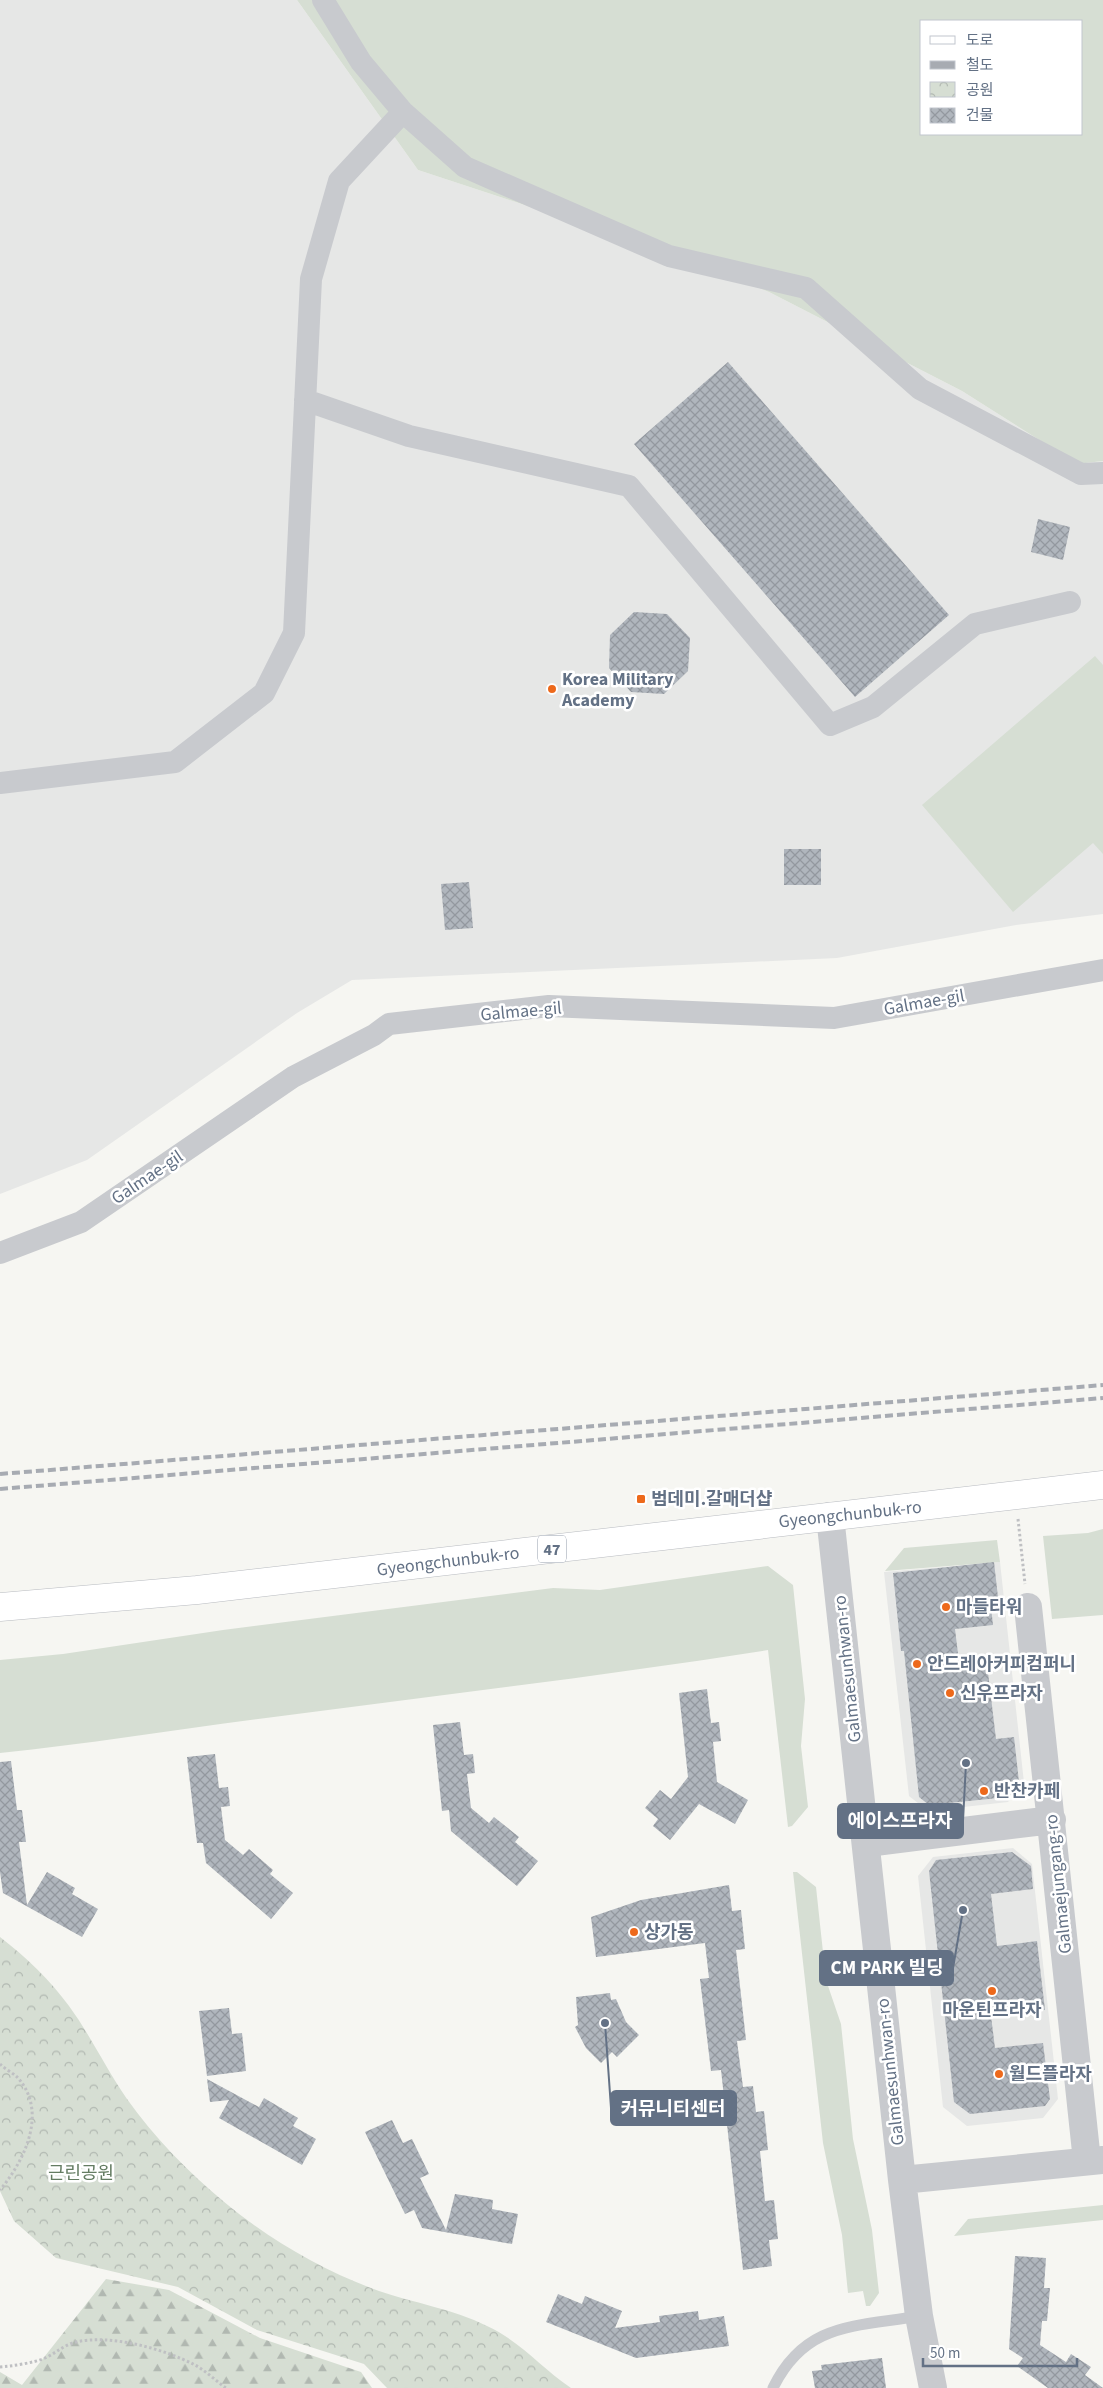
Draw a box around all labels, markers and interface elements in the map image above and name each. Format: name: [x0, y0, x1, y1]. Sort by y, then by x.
legend: [920, 20, 1083, 135]
text: 도로: [966, 30, 994, 51]
text: 철도: [966, 55, 994, 76]
text: 공원: [966, 80, 994, 101]
text: 건물: [966, 105, 994, 126]
place label: Korea Military Academy: [561, 667, 674, 713]
marker: Korea Military Academy: [546, 683, 558, 695]
street label: Galmae-gil: [882, 983, 966, 1022]
street label: Galmae-gil: [479, 995, 563, 1028]
street label: Galmae-gil: [106, 1144, 188, 1211]
place label: 범데미.갈매더샵: [651, 1487, 773, 1512]
marker: 범데미.갈매더샵: [635, 1493, 647, 1505]
street label: Gyeongchunbuk-ro: [777, 1495, 923, 1534]
road number: 47: [538, 1536, 566, 1562]
street label: Gyeongchunbuk-ro: [375, 1540, 521, 1583]
street label: Galmaesunhwan-ro: [827, 1594, 868, 1744]
place label: 마들타워: [956, 1595, 1022, 1620]
marker: 마들타워: [940, 1601, 952, 1613]
place label: 안드레아커피컴퍼니: [927, 1652, 1076, 1677]
marker: 안드레아커피컴퍼니: [911, 1658, 923, 1670]
place label: 신우프라자: [960, 1681, 1043, 1706]
marker: 신우프라자: [944, 1687, 956, 1699]
place label: 반찬카페: [994, 1779, 1060, 1804]
marker: 반찬카페: [978, 1785, 990, 1797]
callout: 에이스프라자: [838, 1804, 963, 1838]
text: 에이스프라자: [848, 1808, 953, 1835]
street label: Galmaejungang-ro: [1039, 1813, 1078, 1955]
place label: 상가동: [644, 1920, 694, 1945]
marker: 상가동: [628, 1926, 640, 1938]
callout: CM PARK 빌딩: [820, 1951, 953, 1985]
text: CM PARK 빌딩: [831, 1955, 943, 1982]
marker: 마운틴프라자: [986, 1985, 998, 1997]
street label: Galmaesunhwan-ro: [870, 1997, 911, 2147]
place label: 마운틴프라자: [942, 1998, 1042, 2023]
place label: 월드플라자: [1009, 2062, 1092, 2087]
marker: 월드플라자: [993, 2068, 1005, 2080]
callout: 커뮤니티센터: [611, 2091, 736, 2125]
text: 커뮤니티센터: [621, 2096, 725, 2123]
park label: 근린공원: [48, 2161, 114, 2186]
scale bar: [923, 2336, 1077, 2368]
text: 50 m: [930, 2343, 960, 2364]

